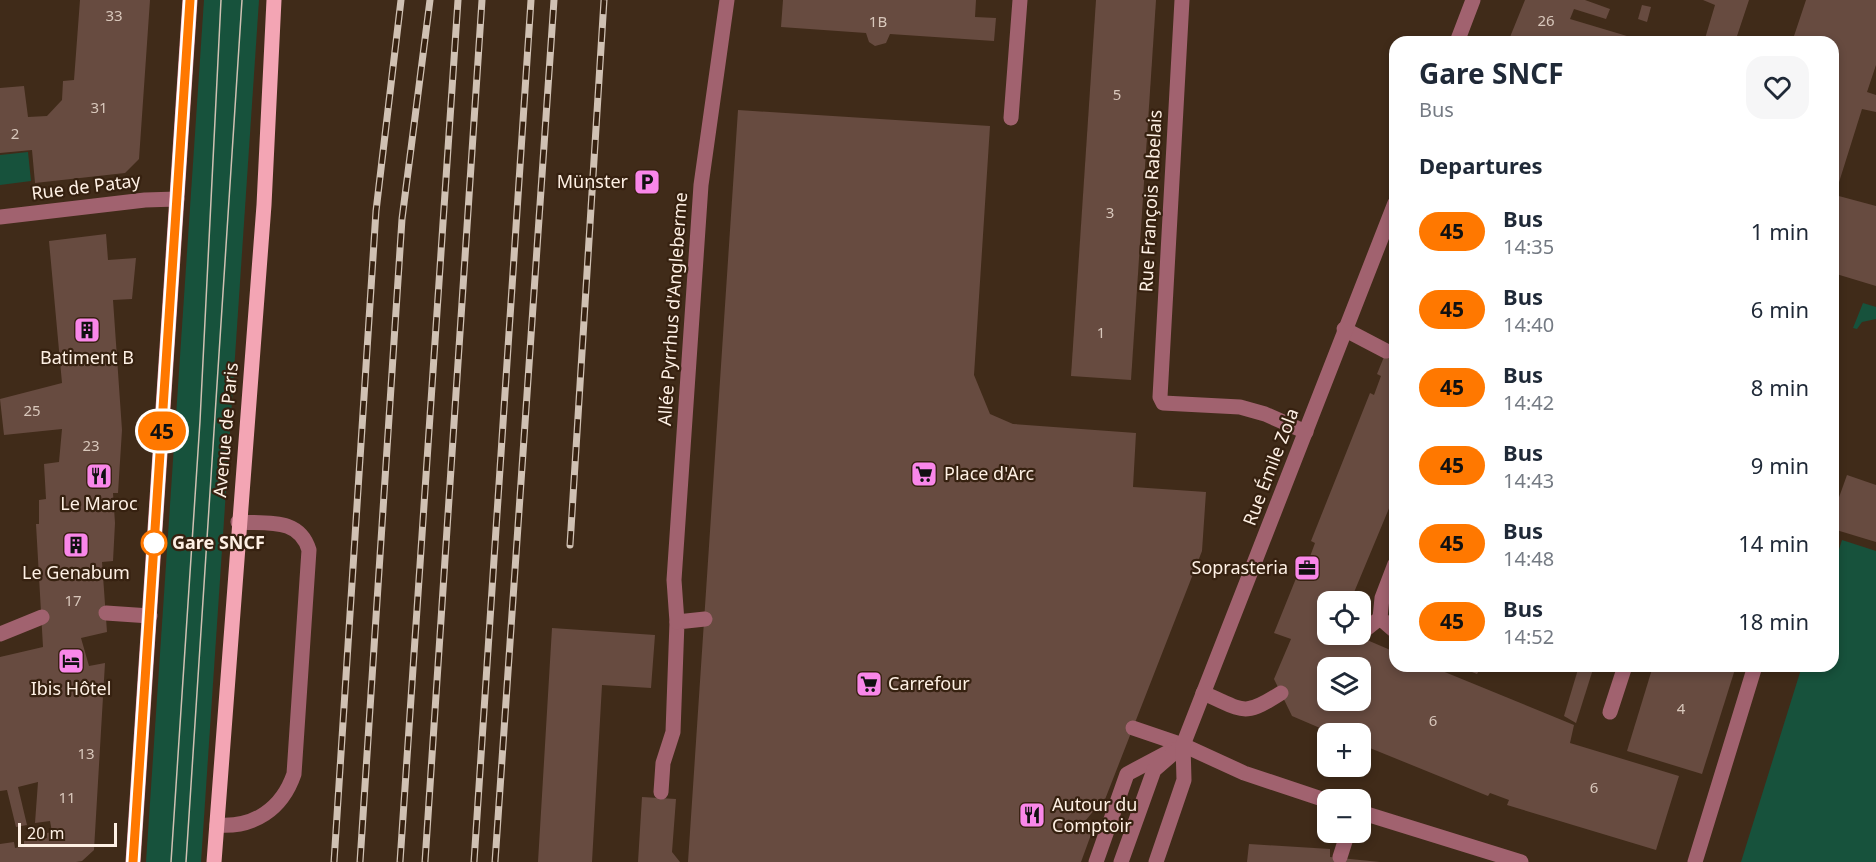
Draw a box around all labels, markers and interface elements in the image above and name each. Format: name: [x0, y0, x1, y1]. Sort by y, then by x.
house number: 33: [105, 5, 123, 25]
house number: 26: [1537, 10, 1555, 30]
house number: 1B: [869, 11, 887, 31]
text: Gare SNCF: [1419, 54, 1564, 92]
button: heart: [1746, 56, 1809, 119]
house number: 5: [1113, 84, 1121, 104]
text: Bus: [1419, 96, 1454, 123]
house number: 31: [90, 97, 108, 117]
street label: Rue François Rabelais: [1133, 109, 1167, 293]
house number: 2: [11, 123, 19, 143]
text: Departures: [1419, 150, 1543, 180]
street label: Rue de Patay: [30, 167, 143, 205]
parking icon: Münster: [632, 167, 662, 197]
place label: Münster: [557, 169, 629, 193]
street label: Allée Pyrrhus d'Angleberme: [652, 191, 692, 427]
house number: 3: [1106, 202, 1114, 222]
text: Bus: [1503, 203, 1543, 233]
text: 1 min: [1751, 216, 1809, 246]
text: 45: [1440, 217, 1464, 245]
text: 14:35: [1503, 233, 1554, 260]
text: Bus: [1503, 281, 1543, 311]
text: 6 min: [1751, 294, 1809, 324]
text: 45: [1440, 295, 1464, 323]
text: 14:40: [1503, 311, 1554, 338]
building icon: Batiment B: [72, 315, 102, 345]
house number: 1: [1097, 322, 1105, 342]
place label: Batiment B: [40, 345, 134, 369]
text: Bus: [1503, 359, 1543, 389]
street label: Avenue de Paris: [207, 361, 243, 498]
text: 8 min: [1751, 372, 1809, 402]
text: 45: [1440, 373, 1464, 401]
text: 14:42: [1503, 389, 1554, 416]
house number: 25: [23, 400, 41, 420]
street label: Rue Émile Zola: [1237, 404, 1303, 529]
line badge: 45: [135, 412, 189, 450]
text: 45: [150, 417, 174, 445]
house number: 23: [82, 435, 100, 455]
text: Bus: [1503, 437, 1543, 467]
text: 9 min: [1751, 450, 1809, 480]
text: 45: [1440, 451, 1464, 479]
supermarket icon: Place d'Arc: [909, 459, 939, 489]
restaurant icon: Le Maroc: [84, 461, 114, 491]
place label: Place d'Arc: [944, 461, 1035, 485]
text: 14:43: [1503, 467, 1554, 494]
place label: Le Maroc: [60, 491, 138, 515]
text: Bus: [1503, 515, 1543, 545]
text: 14 min: [1738, 528, 1809, 558]
text: 45: [1440, 529, 1464, 557]
building icon: Le Genabum: [61, 530, 91, 560]
marker: Gare SNCF: [141, 530, 167, 556]
place label: Gare SNCF: [172, 530, 265, 554]
text: 14:48: [1503, 545, 1554, 572]
office icon: Soprasteria: [1292, 553, 1322, 583]
place label: Soprasteria: [1192, 555, 1288, 579]
place label: Le Genabum: [22, 560, 130, 584]
house number: 17: [64, 590, 82, 610]
map controls: [1317, 591, 1371, 843]
button: locate: [1317, 591, 1371, 645]
text: Bus: [1503, 593, 1543, 623]
text: 18 min: [1738, 606, 1809, 636]
text: 45: [1440, 607, 1464, 635]
text: 14:52: [1503, 623, 1554, 650]
hotel icon: Ibis Hôtel: [56, 646, 86, 676]
button: layers: [1317, 657, 1371, 711]
supermarket icon: Carrefour: [854, 669, 884, 699]
place label: Carrefour: [888, 671, 970, 695]
place label: Ibis Hôtel: [31, 676, 111, 700]
house number: 4: [1677, 698, 1686, 718]
house number: 6: [1429, 710, 1437, 730]
button: +: [1317, 723, 1371, 777]
house number: 13: [77, 743, 95, 763]
house number: 6: [1590, 777, 1598, 797]
house number: 11: [58, 787, 76, 807]
button: −: [1317, 789, 1371, 843]
place label: Autour du Comptoir: [1052, 792, 1137, 837]
restaurant icon: Autour du Comptoir: [1017, 800, 1047, 830]
scale bar: [18, 820, 117, 848]
text: 20 m: [27, 822, 64, 844]

